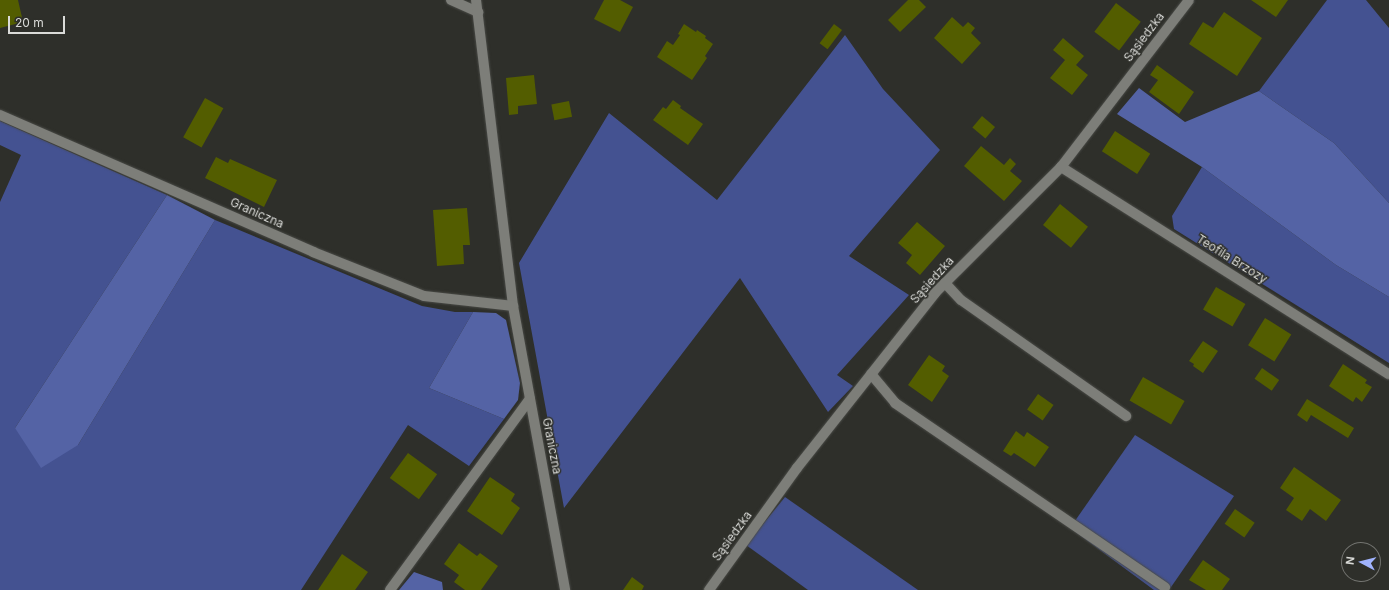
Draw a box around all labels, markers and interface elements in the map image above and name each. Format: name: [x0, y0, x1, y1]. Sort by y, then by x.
scale bar: [10, 8, 67, 34]
street label: Sąsiedzka: [1121, 10, 1167, 64]
text: 20 m: [15, 15, 44, 30]
street label: Graniczna: [228, 195, 286, 231]
street label: Teofila Brzozy: [1194, 232, 1270, 286]
street label: Sąsiedzka: [907, 254, 957, 306]
street label: Graniczna: [539, 416, 565, 476]
street label: Sąsiedzka: [709, 508, 755, 564]
north arrow: [1341, 542, 1381, 582]
text: N: [1343, 556, 1358, 566]

